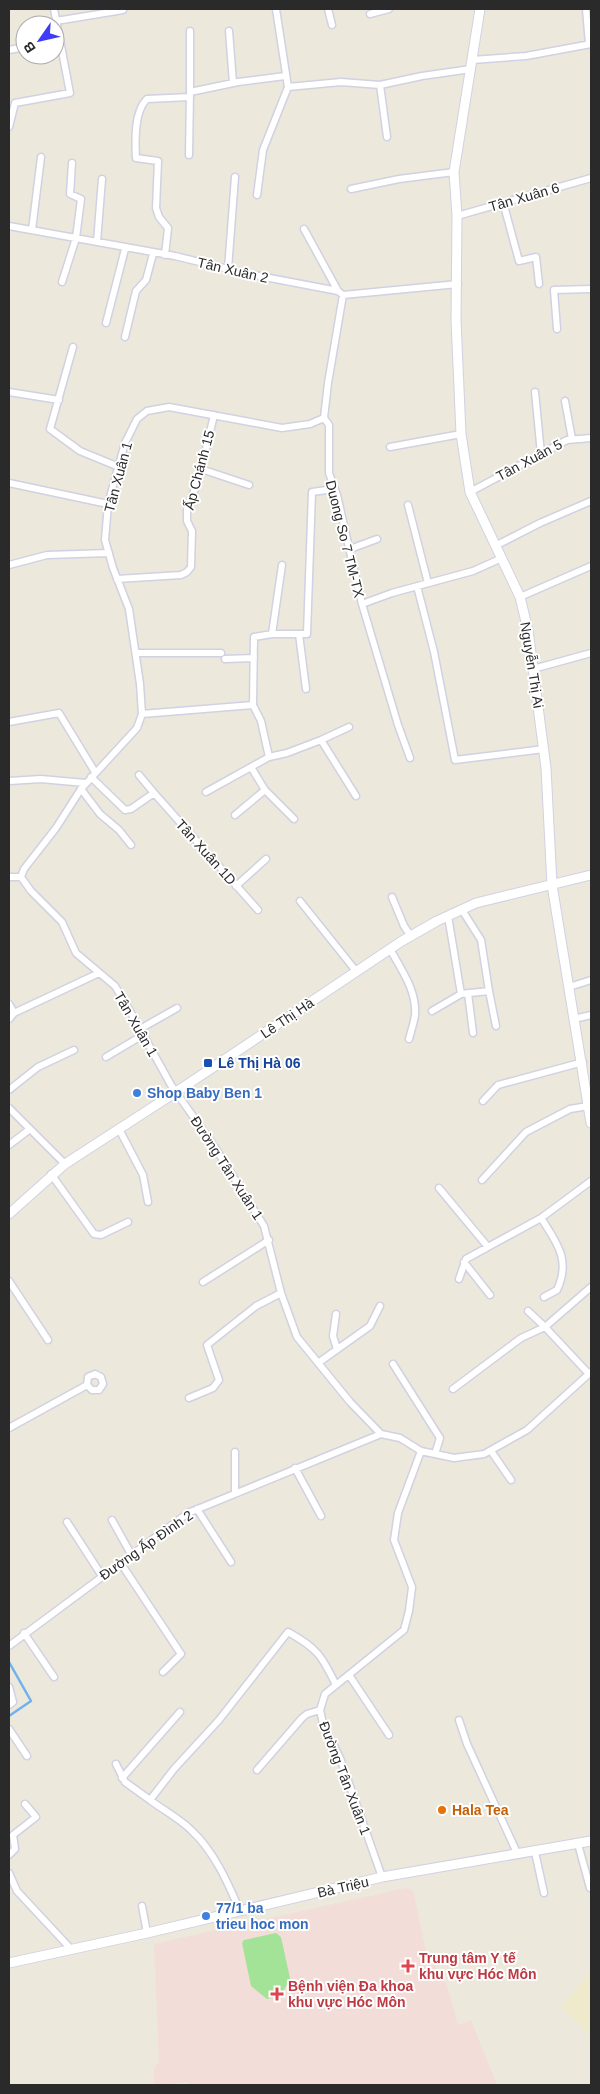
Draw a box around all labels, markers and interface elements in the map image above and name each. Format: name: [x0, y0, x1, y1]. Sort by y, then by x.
north arrow: [15, 15, 65, 65]
text: B: [20, 39, 39, 56]
street label: Tân Xuân 6: [487, 179, 561, 215]
street label: Tân Xuân 2: [196, 254, 270, 286]
street label: Ấp Chánh 15: [181, 428, 217, 512]
street label: Tân Xuân 5: [493, 436, 565, 484]
street label: Tân Xuân 1: [101, 440, 135, 514]
street label: Duong So 7 TM-TX: [323, 479, 367, 600]
street label: Nguyễn Thị Ai: [517, 621, 547, 709]
street label: Tân Xuân 1D: [172, 816, 240, 888]
street label: Tân Xuân 1: [111, 989, 161, 1060]
street label: Lê Thị Hà: [257, 994, 317, 1042]
place label: Lê Thị Hà 06: [218, 1055, 301, 1071]
marker: Lê Thị Hà 06: [202, 1057, 214, 1069]
place label: Shop Baby Ben 1: [147, 1085, 262, 1101]
marker: Shop Baby Ben 1: [131, 1087, 143, 1099]
street label: Đường Tân Xuân 1: [188, 1113, 267, 1223]
street label: Đường Ấp Đình 2: [96, 1507, 196, 1583]
street label: Đường Tân Xuân 1: [316, 1719, 374, 1837]
place label: Hala Tea: [452, 1802, 509, 1818]
marker: Hala Tea: [436, 1804, 448, 1816]
street label: Bà Triệu: [316, 1873, 370, 1901]
place label: 77/1 ba trieu hoc mon: [216, 1900, 309, 1932]
marker: 77/1 ba trieu hoc mon: [200, 1910, 212, 1922]
place label: Trung tâm Y tế khu vực Hóc Môn: [419, 1950, 536, 1982]
marker: Trung tâm Y tế khu vực Hóc Môn: [401, 1959, 415, 1973]
place label: Bệnh viện Đa khoa khu vực Hóc Môn: [288, 1978, 413, 2010]
marker: Bệnh viện Đa khoa khu vực Hóc Môn: [270, 1987, 284, 2001]

